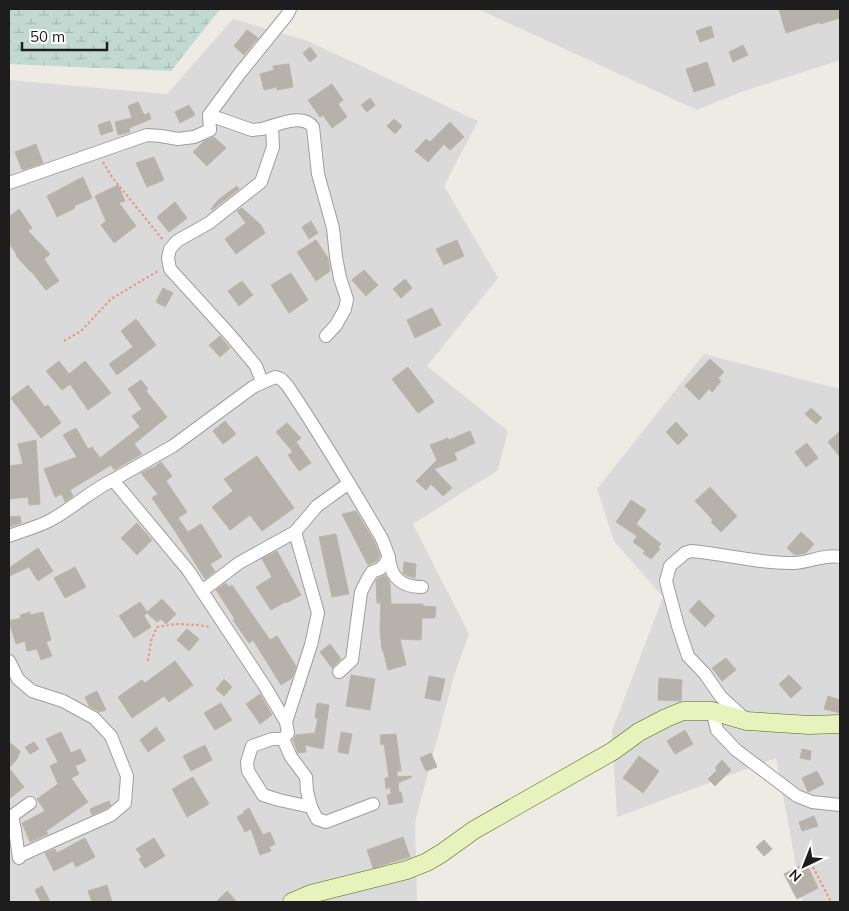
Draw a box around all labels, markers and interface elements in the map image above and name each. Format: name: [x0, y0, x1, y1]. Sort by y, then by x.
scale bar: [22, 20, 108, 52]
text: 50 m: [30, 27, 65, 46]
north arrow: [779, 841, 829, 891]
text: N: [785, 865, 805, 886]

